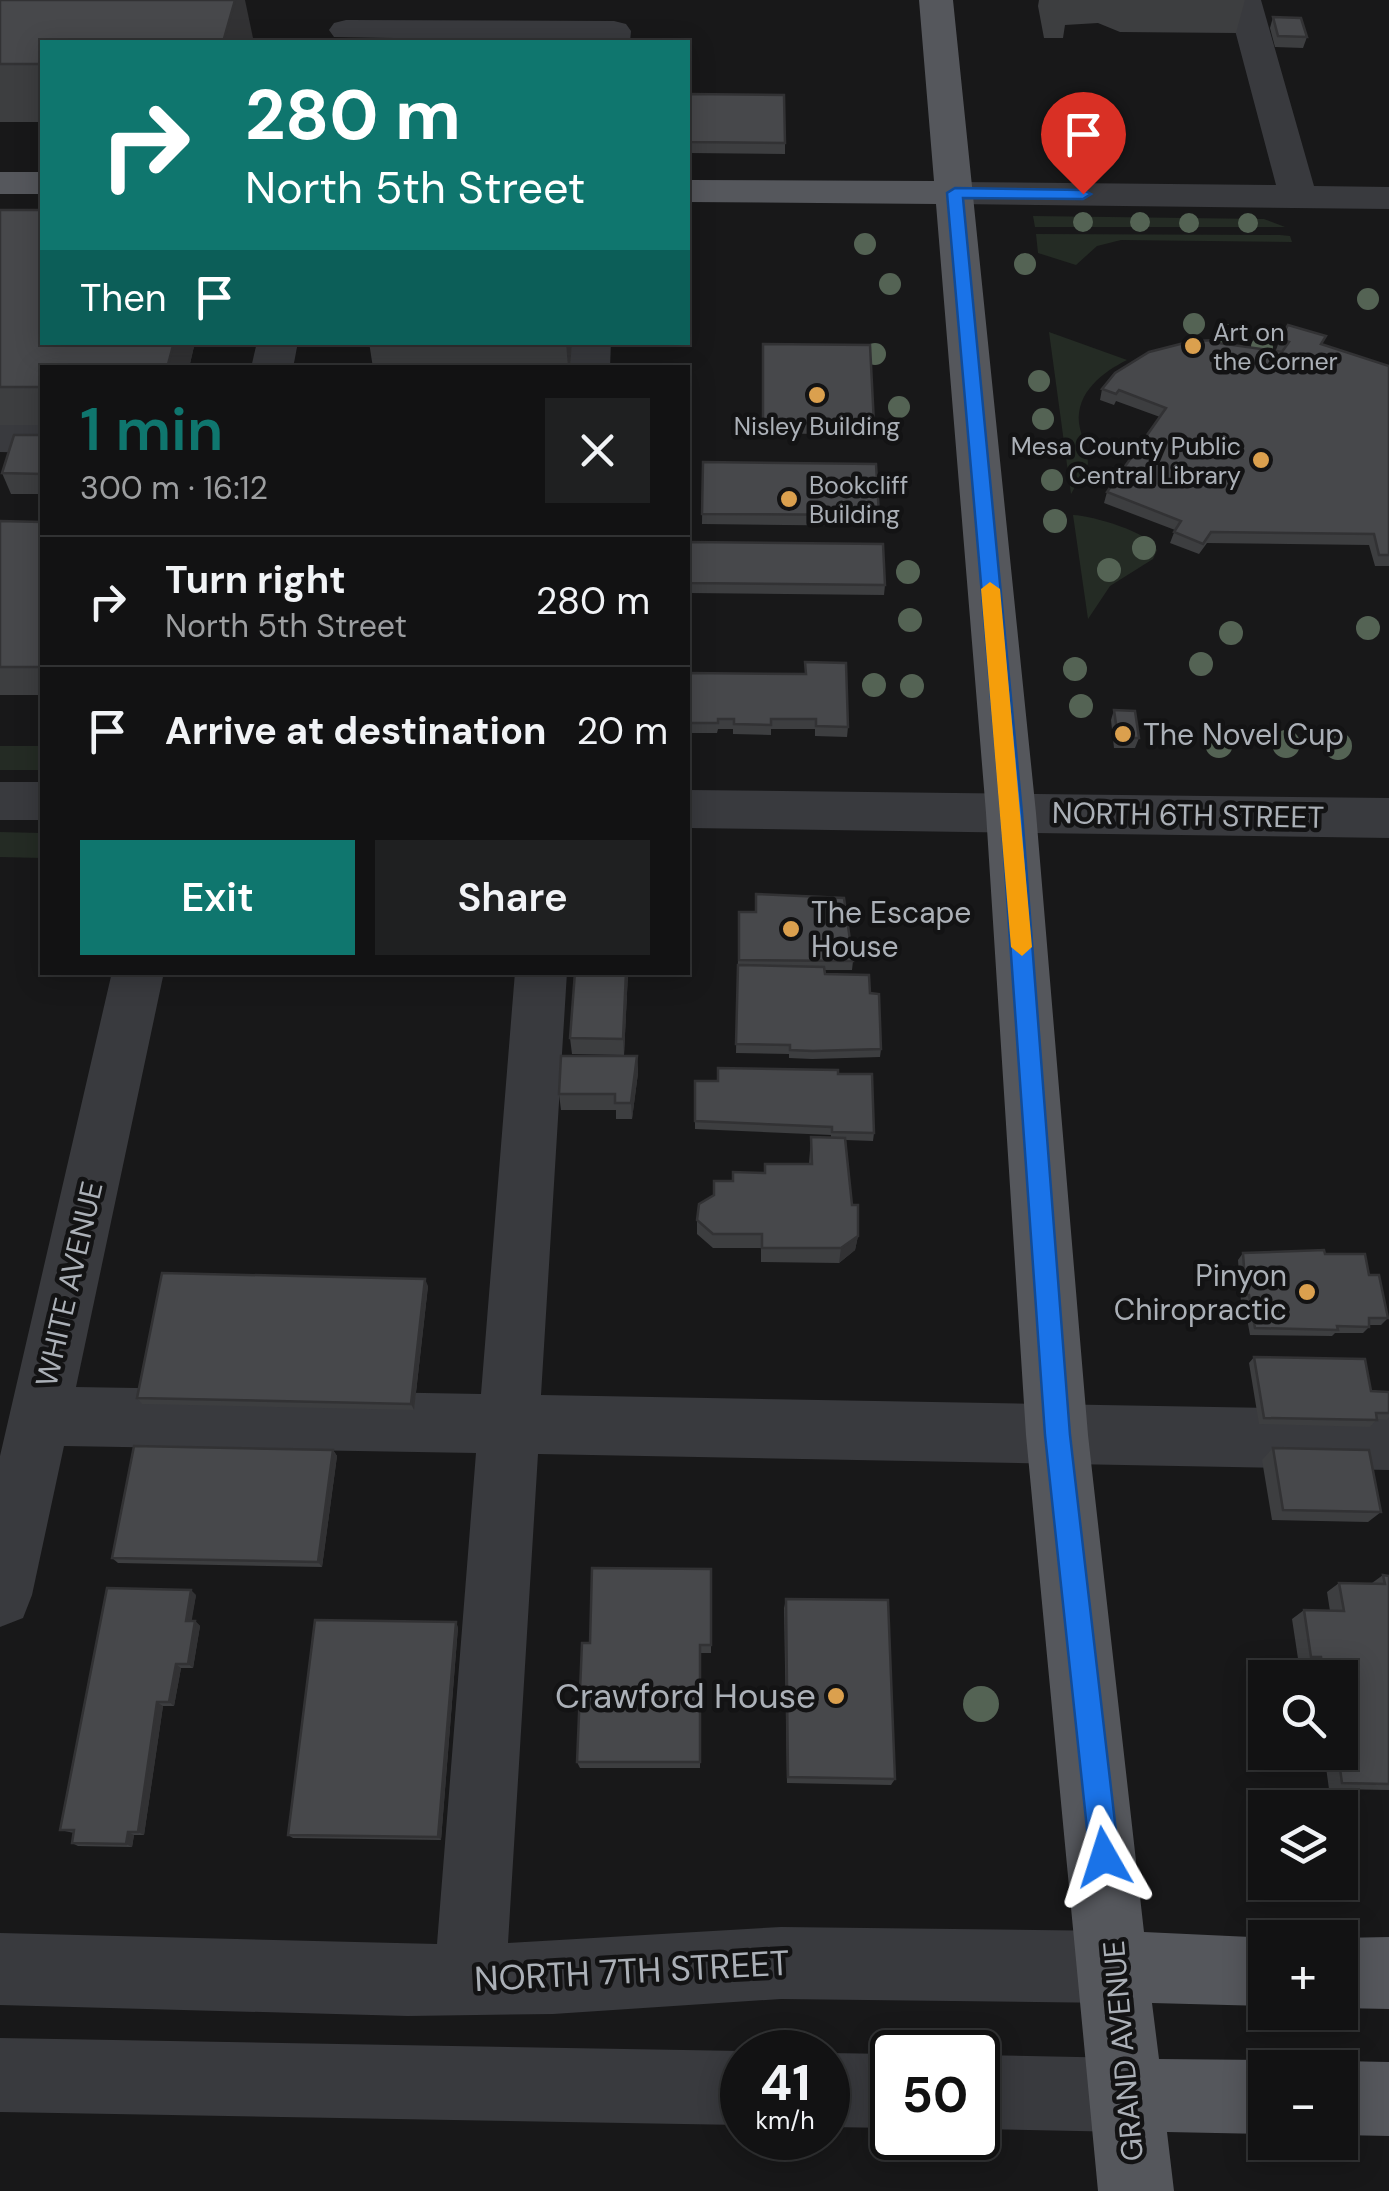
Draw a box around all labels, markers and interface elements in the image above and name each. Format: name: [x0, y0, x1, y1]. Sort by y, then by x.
text: 280 m: [245, 70, 461, 161]
icon: right: [80, 80, 210, 210]
pin: [1041, 92, 1126, 195]
icon: arrive: [1056, 107, 1111, 162]
text: North 5th Street: [245, 158, 585, 217]
icon: arrive: [187, 270, 242, 325]
text: Then: [80, 273, 167, 323]
place label: Art on the Corner: [1213, 316, 1338, 378]
marker: Art on the Corner: [1182, 335, 1204, 357]
marker: Nisley Building: [806, 384, 828, 406]
text: 1 min: [80, 390, 223, 469]
button: close: [545, 398, 650, 503]
place label: Nisley Building: [734, 410, 900, 443]
place label: Mesa County Public Central Library: [1011, 430, 1241, 492]
marker: Mesa County Public Central Library: [1250, 449, 1272, 471]
text: 300 m · 16:12: [80, 467, 268, 509]
place label: Bookcliff Building: [809, 469, 908, 531]
marker: Bookcliff Building: [778, 488, 800, 510]
text: Turn right: [165, 555, 346, 605]
icon: right: [80, 574, 135, 629]
text: 280 m: [536, 576, 650, 626]
text: North 5th Street: [165, 605, 407, 647]
icon: arrive: [80, 704, 135, 759]
text: Arrive at destination: [165, 706, 547, 756]
text: 20 m: [577, 706, 668, 756]
place label: The Novel Cup: [1143, 715, 1344, 754]
marker: The Novel Cup: [1112, 723, 1134, 745]
street label: NORTH 6TH STREET: [1052, 793, 1324, 837]
button: Exit: [80, 840, 355, 955]
button: Share: [375, 840, 650, 955]
place label: The Escape House: [811, 893, 971, 966]
marker: The Escape House: [780, 918, 802, 940]
street label: WHITE AVENUE: [26, 1177, 112, 1391]
place label: Pinyon Chiropractic: [1114, 1256, 1287, 1329]
marker: Pinyon Chiropractic: [1296, 1281, 1318, 1303]
map controls: [1248, 1660, 1358, 2160]
button: search: [1248, 1660, 1358, 1770]
place label: Crawford House: [555, 1673, 816, 1719]
marker: Crawford House: [825, 1685, 847, 1707]
button: layers: [1248, 1790, 1358, 1900]
position arrow: [1052, 1805, 1156, 1909]
button: +: [1248, 1920, 1358, 2030]
street label: GRAND AVENUE: [1094, 1939, 1152, 2163]
street label: NORTH 7TH STREET: [473, 1940, 791, 2002]
speed limit sign: 50: [870, 2030, 1000, 2160]
text: 41: [760, 2050, 810, 2116]
button: −: [1248, 2050, 1358, 2160]
text: km/h: [755, 2104, 815, 2137]

